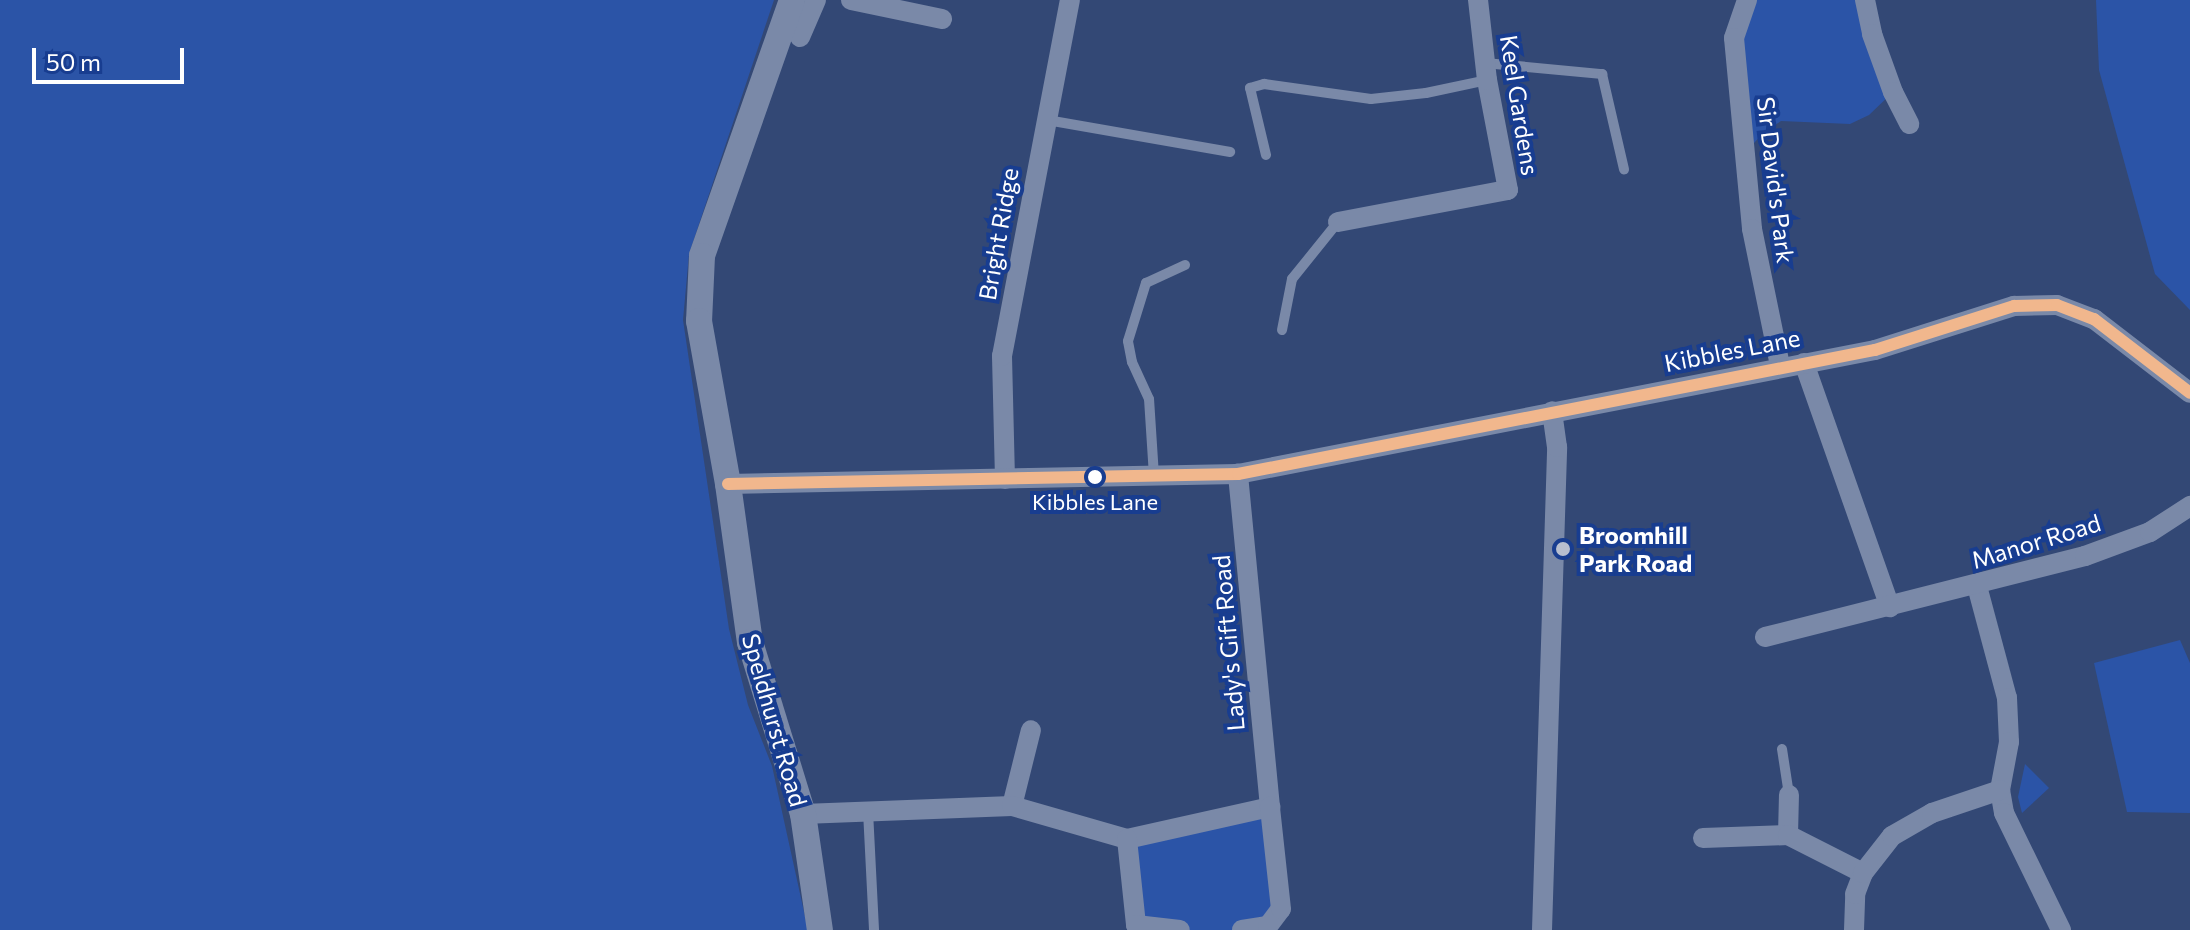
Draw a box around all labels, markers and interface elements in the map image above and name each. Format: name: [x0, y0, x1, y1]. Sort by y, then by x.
scale bar: [36, 32, 188, 82]
street label: Keel Gardens: [1495, 33, 1545, 177]
text: 50 m: [46, 47, 101, 76]
street label: Sir David's Park: [1752, 95, 1800, 265]
street label: Bright Ridge: [972, 166, 1024, 302]
street label: Kibbles Lane: [1662, 323, 1802, 377]
marker: Kibbles Lane: [1087, 469, 1103, 485]
place label: Kibbles Lane: [1032, 489, 1158, 515]
street label: Manor Road: [1968, 508, 2104, 574]
place label: Broomhill Park Road: [1579, 521, 1692, 577]
marker: Broomhill Park Road: [1554, 540, 1572, 558]
street label: Lady's Gift Road: [1206, 554, 1250, 732]
street label: Speldhurst Road: [737, 630, 813, 810]

